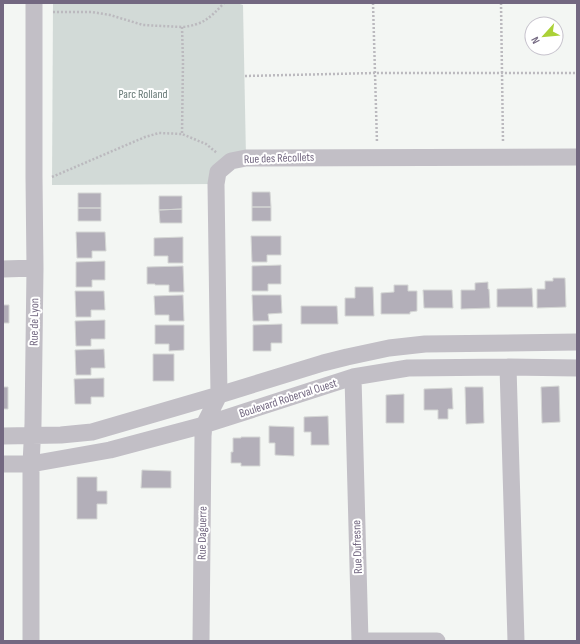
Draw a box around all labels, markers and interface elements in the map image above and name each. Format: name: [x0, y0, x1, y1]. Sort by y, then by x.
north arrow: [524, 16, 564, 56]
text: N: [528, 35, 543, 46]
park label: Parc Rolland: [118, 87, 168, 102]
street label: Rue des Récollets: [244, 150, 314, 167]
street label: Rue de Lyon: [27, 298, 42, 346]
street label: Boulevard Roberval Ouest: [237, 375, 339, 421]
street label: Rue Daguerre: [195, 506, 210, 560]
street label: Rue Dufresne: [349, 520, 366, 574]

